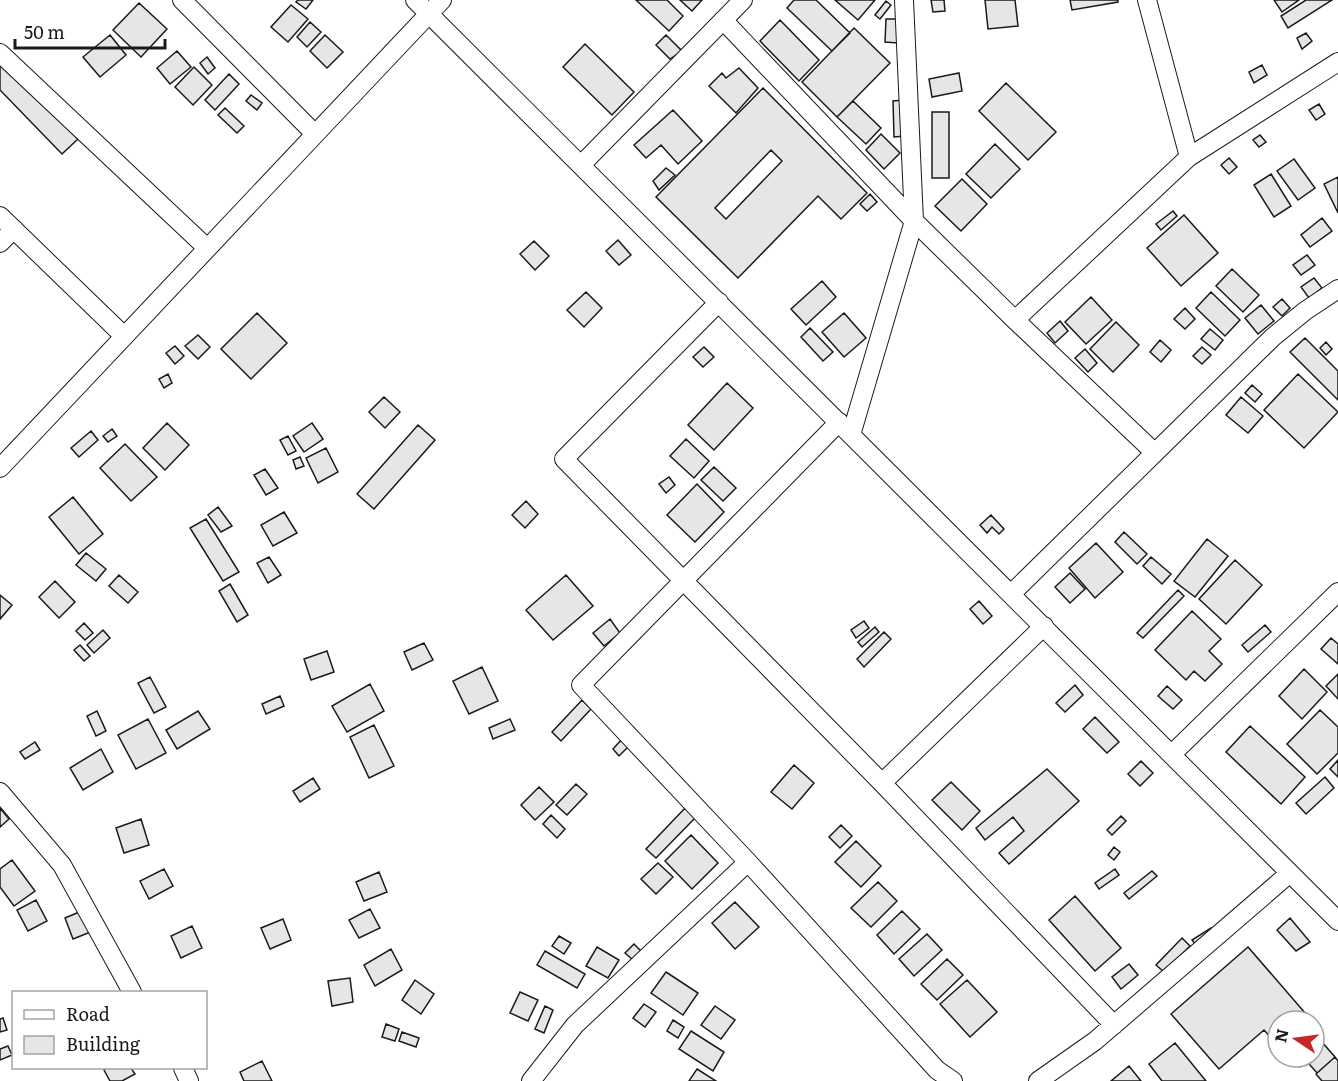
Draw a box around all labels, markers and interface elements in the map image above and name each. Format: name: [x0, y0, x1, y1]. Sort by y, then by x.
scale bar: [15, 12, 165, 50]
text: 50 m: [24, 18, 65, 45]
legend: [12, 991, 207, 1069]
text: Road: [66, 1000, 110, 1027]
north arrow: [1266, 1009, 1326, 1069]
text: N: [1267, 1026, 1294, 1045]
text: Building: [66, 1030, 141, 1057]

